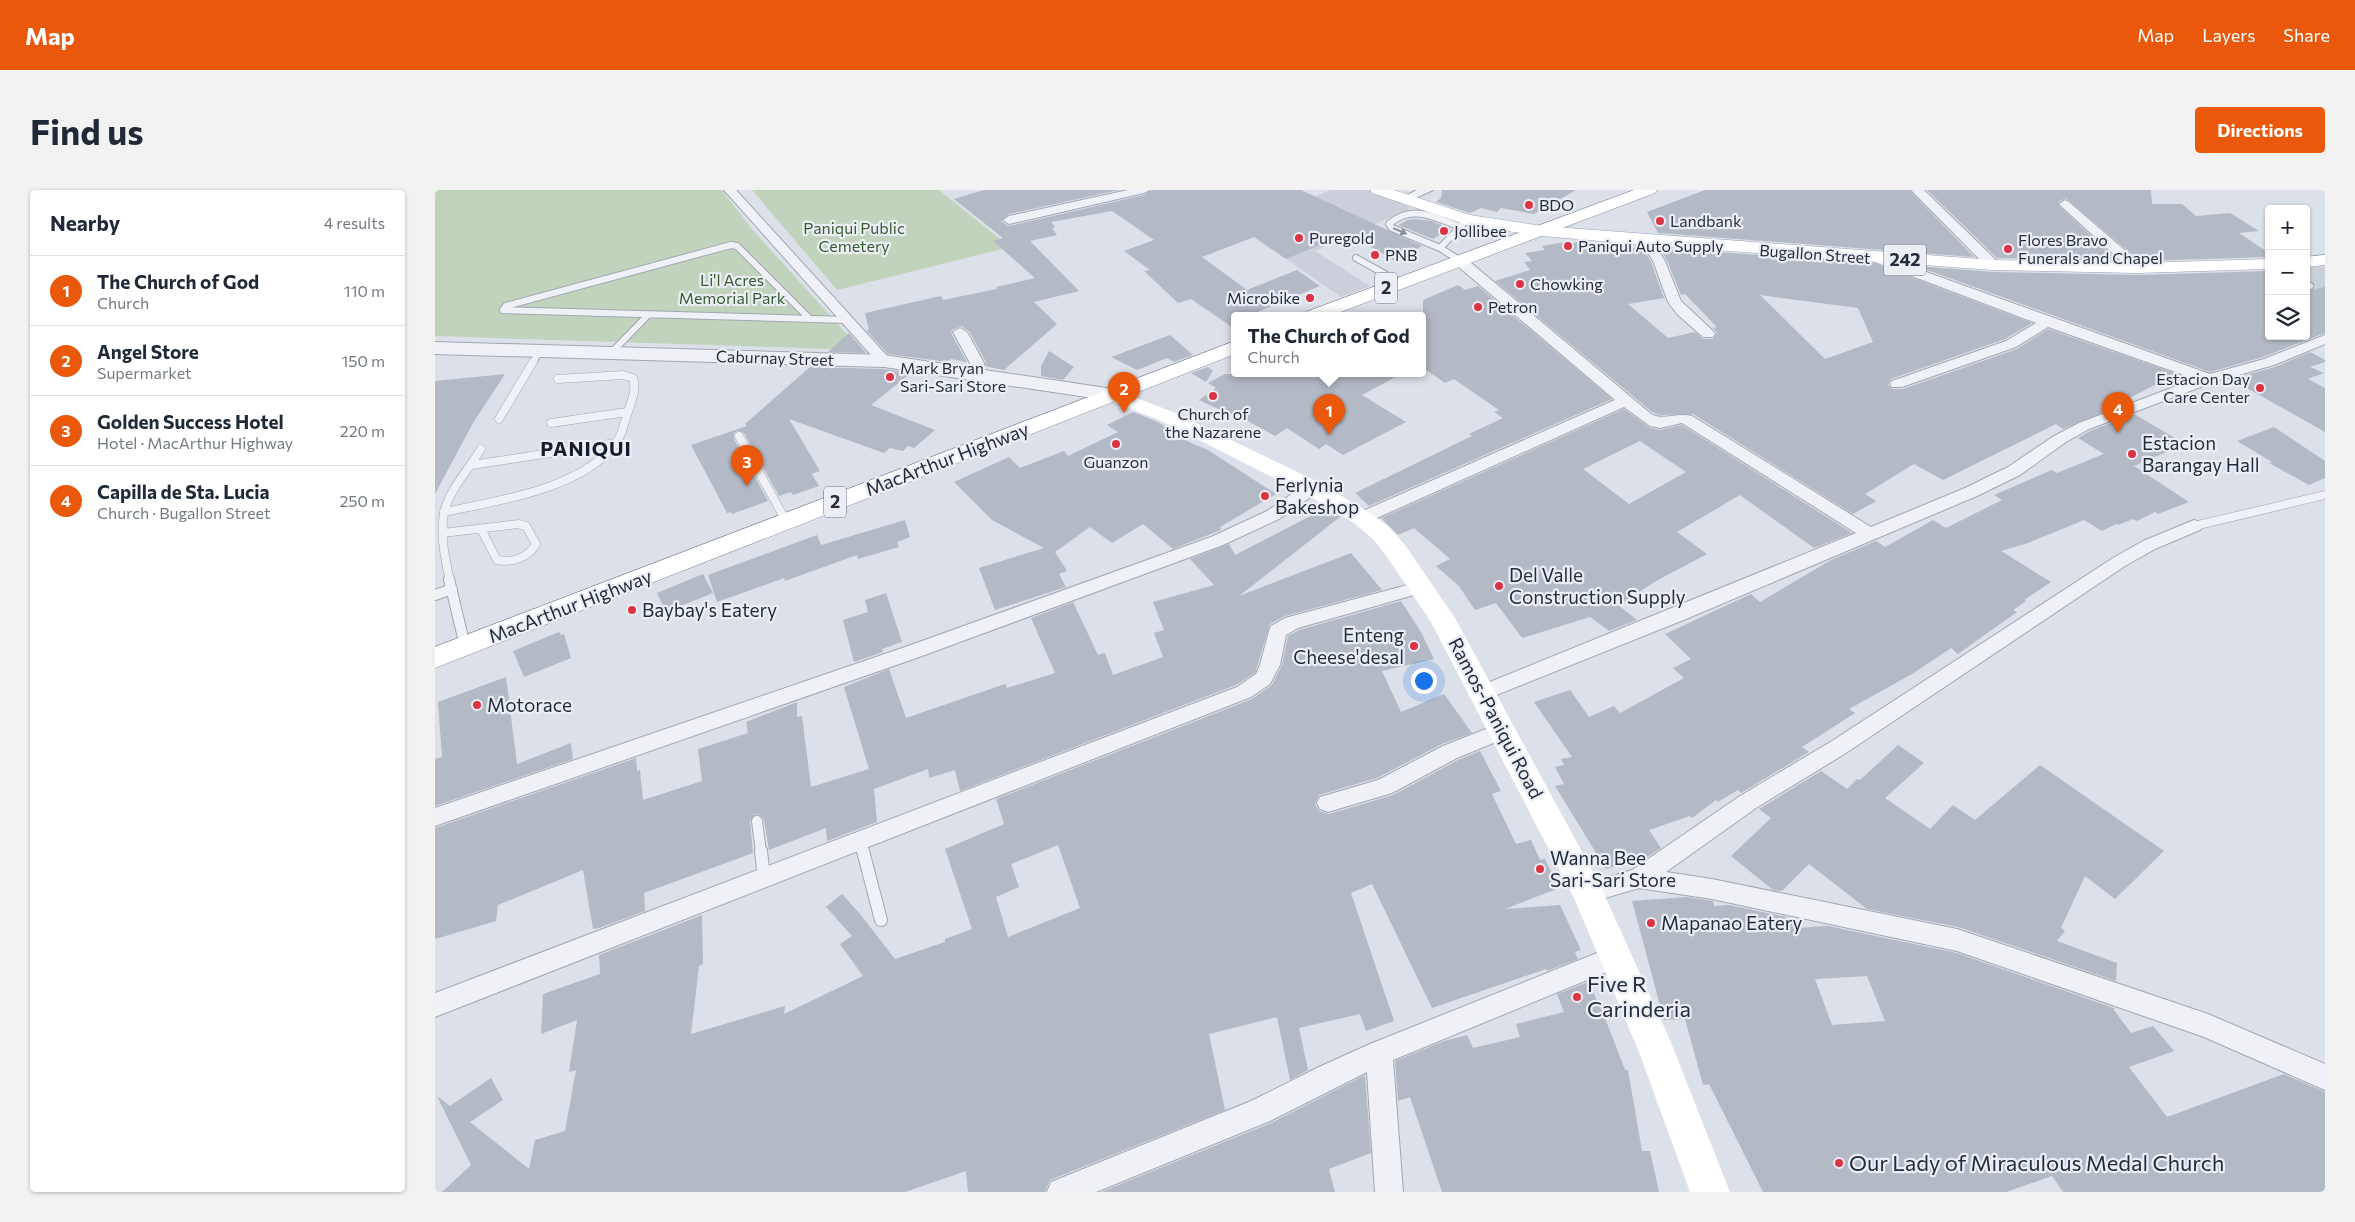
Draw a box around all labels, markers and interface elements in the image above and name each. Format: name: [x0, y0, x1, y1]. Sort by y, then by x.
text: Map: [25, 21, 75, 50]
text: Map: [2137, 24, 2174, 46]
text: Layers: [2202, 24, 2255, 46]
text: Share: [2283, 24, 2330, 46]
button: Directions: [2195, 107, 2325, 153]
text: Find us: [30, 109, 144, 152]
place label: BDO: [1539, 195, 1574, 214]
marker: BDO: [1523, 199, 1535, 211]
map controls: [2265, 205, 2310, 340]
button: +: [2265, 205, 2310, 250]
text: Nearby: [50, 210, 120, 235]
place label: Landbank: [1670, 211, 1742, 230]
text: 4 results: [324, 213, 385, 232]
marker: Landbank: [1654, 215, 1666, 227]
park label: Paniqui Public Cemetery: [803, 218, 905, 255]
place label: Jollibee: [1454, 221, 1507, 240]
marker: Jollibee: [1438, 225, 1450, 237]
place label: Puregold: [1309, 228, 1374, 247]
one-way arrow: [1393, 228, 1407, 236]
place label: Flores Bravo Funerals and Chapel: [2018, 230, 2163, 267]
marker: Puregold: [1293, 232, 1305, 244]
place label: Paniqui Auto Supply: [1578, 236, 1724, 255]
marker: Paniqui Auto Supply: [1562, 240, 1574, 252]
street label: Bugallon Street: [1759, 240, 1872, 267]
marker: Flores Bravo Funerals and Chapel: [2002, 243, 2014, 255]
road number: 242: [1884, 244, 1926, 276]
place label: PNB: [1385, 245, 1417, 264]
marker: PNB: [1369, 249, 1381, 261]
button: −: [2265, 250, 2310, 295]
text: The Church of God: [97, 270, 259, 293]
park label: Li'l Acres Memorial Park: [679, 270, 786, 307]
road number: 2: [1375, 272, 1397, 304]
place label: Chowking: [1530, 274, 1603, 293]
marker: Chowking: [1514, 278, 1526, 290]
text: 1: [62, 281, 70, 300]
text: 110 m: [344, 281, 385, 300]
place label: Microbike: [1227, 288, 1300, 307]
marker: Microbike: [1304, 292, 1316, 304]
text: Church: [97, 293, 149, 312]
button: layers: [2265, 295, 2310, 340]
place label: Petron: [1488, 297, 1538, 316]
marker: Petron: [1472, 301, 1484, 313]
popup: [1231, 312, 1426, 377]
text: The Church of God: [1247, 324, 1410, 347]
text: Angel Store: [97, 340, 199, 363]
street label: Caburnay Street: [716, 346, 835, 369]
text: Church: [1247, 347, 1300, 366]
text: 2: [61, 351, 71, 370]
text: 150 m: [342, 351, 385, 370]
place label: Mark Bryan Sari-Sari Store: [900, 358, 1006, 395]
text: Supermarket: [97, 363, 192, 382]
place label: Estacion Day Care Center: [2156, 369, 2251, 406]
marker: Mark Bryan Sari-Sari Store: [884, 371, 896, 383]
pin: 2: [1108, 372, 1140, 413]
marker: Estacion Day Care Center: [2254, 382, 2266, 394]
marker: Church of the Nazarene: [1207, 390, 1219, 402]
pin: 4: [2102, 392, 2134, 433]
pin: 1: [1313, 394, 1345, 435]
place label: Church of the Nazarene: [1165, 404, 1261, 441]
text: Golden Success Hotel: [97, 410, 284, 433]
street label: MacArthur Highway: [862, 417, 1032, 500]
text: 3: [61, 421, 71, 440]
text: 220 m: [340, 421, 385, 440]
place label: Estacion Barangay Hall: [2142, 431, 2260, 476]
text: Hotel · MacArthur Highway: [97, 433, 293, 452]
district label: PANIQUI: [540, 436, 632, 460]
marker: Guanzon: [1110, 438, 1122, 450]
pin: 3: [731, 445, 763, 486]
marker: Estacion Barangay Hall: [2126, 448, 2138, 460]
place label: Guanzon: [1084, 452, 1148, 471]
place label: Ferlynia Bakeshop: [1275, 473, 1359, 518]
text: Capilla de Sta. Lucia: [97, 480, 270, 503]
road number: 2: [824, 486, 846, 518]
marker: Ferlynia Bakeshop: [1259, 490, 1271, 502]
text: 4: [61, 491, 71, 510]
text: 250 m: [339, 491, 385, 510]
text: Church · Bugallon Street: [97, 503, 271, 522]
place label: Del Valle Construction Supply: [1509, 563, 1686, 608]
street label: MacArthur Highway: [485, 564, 655, 647]
marker: Del Valle Construction Supply: [1493, 580, 1505, 592]
place label: Baybay's Eatery: [642, 598, 777, 621]
marker: Baybay's Eatery: [626, 604, 638, 616]
place label: Enteng Cheese'desal: [1293, 623, 1404, 668]
street label: Ramos-Paniqui Road: [1444, 633, 1549, 802]
marker: Enteng Cheese'desal: [1408, 640, 1420, 652]
your location: [1411, 668, 1437, 694]
place label: Motorace: [487, 693, 572, 716]
marker: Motorace: [471, 699, 483, 711]
place label: Wanna Bee Sari-Sari Store: [1550, 846, 1676, 891]
marker: Wanna Bee Sari-Sari Store: [1534, 863, 1546, 875]
place label: Mapanao Eatery: [1661, 911, 1802, 934]
marker: Mapanao Eatery: [1645, 917, 1657, 929]
place label: Five R Carinderia: [1587, 970, 1691, 1022]
marker: Five R Carinderia: [1571, 991, 1583, 1003]
place label: Our Lady of Miraculous Medal Church: [1849, 1149, 2224, 1176]
marker: Our Lady of Miraculous Medal Church: [1833, 1157, 1845, 1169]

